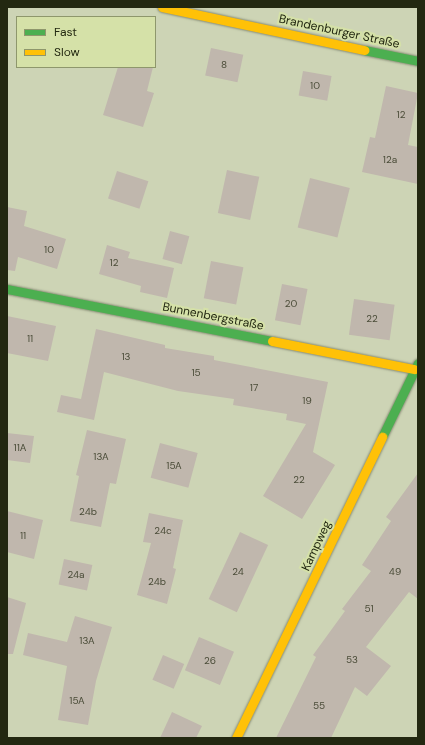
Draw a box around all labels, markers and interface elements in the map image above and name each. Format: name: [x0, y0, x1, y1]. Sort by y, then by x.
street label: Brandenburger Straße: [277, 12, 401, 52]
legend: [16, 16, 156, 68]
text: Fast: [54, 24, 77, 40]
text: Slow: [54, 44, 80, 60]
house number: 8: [221, 59, 227, 71]
house number: 10: [310, 80, 320, 92]
house number: 12: [397, 109, 405, 121]
house number: 12a: [383, 154, 397, 166]
house number: 10: [44, 244, 54, 256]
house number: 12: [110, 257, 118, 269]
house number: 20: [285, 298, 297, 310]
street label: Bunnenbergstraße: [161, 300, 265, 334]
house number: 22: [366, 313, 378, 325]
house number: 11: [27, 333, 33, 345]
house number: 13: [121, 351, 131, 363]
house number: 15: [191, 367, 201, 379]
house number: 17: [250, 382, 258, 394]
house number: 19: [302, 395, 312, 407]
house number: 11A: [14, 442, 26, 454]
house number: 13A: [93, 451, 109, 463]
house number: 15A: [166, 460, 182, 472]
house number: 22: [293, 474, 305, 486]
house number: 24b: [79, 506, 97, 518]
street label: Kampweg: [299, 519, 335, 573]
house number: 24c: [154, 525, 172, 537]
house number: 11: [20, 530, 26, 542]
house number: 24: [232, 566, 244, 578]
house number: 49: [389, 566, 401, 578]
house number: 24a: [67, 569, 85, 581]
house number: 24b: [148, 576, 166, 588]
house number: 51: [364, 603, 374, 615]
house number: 13A: [79, 635, 95, 647]
house number: 53: [346, 654, 358, 666]
house number: 26: [204, 655, 216, 667]
house number: 15A: [69, 695, 85, 707]
house number: 55: [313, 700, 325, 712]

